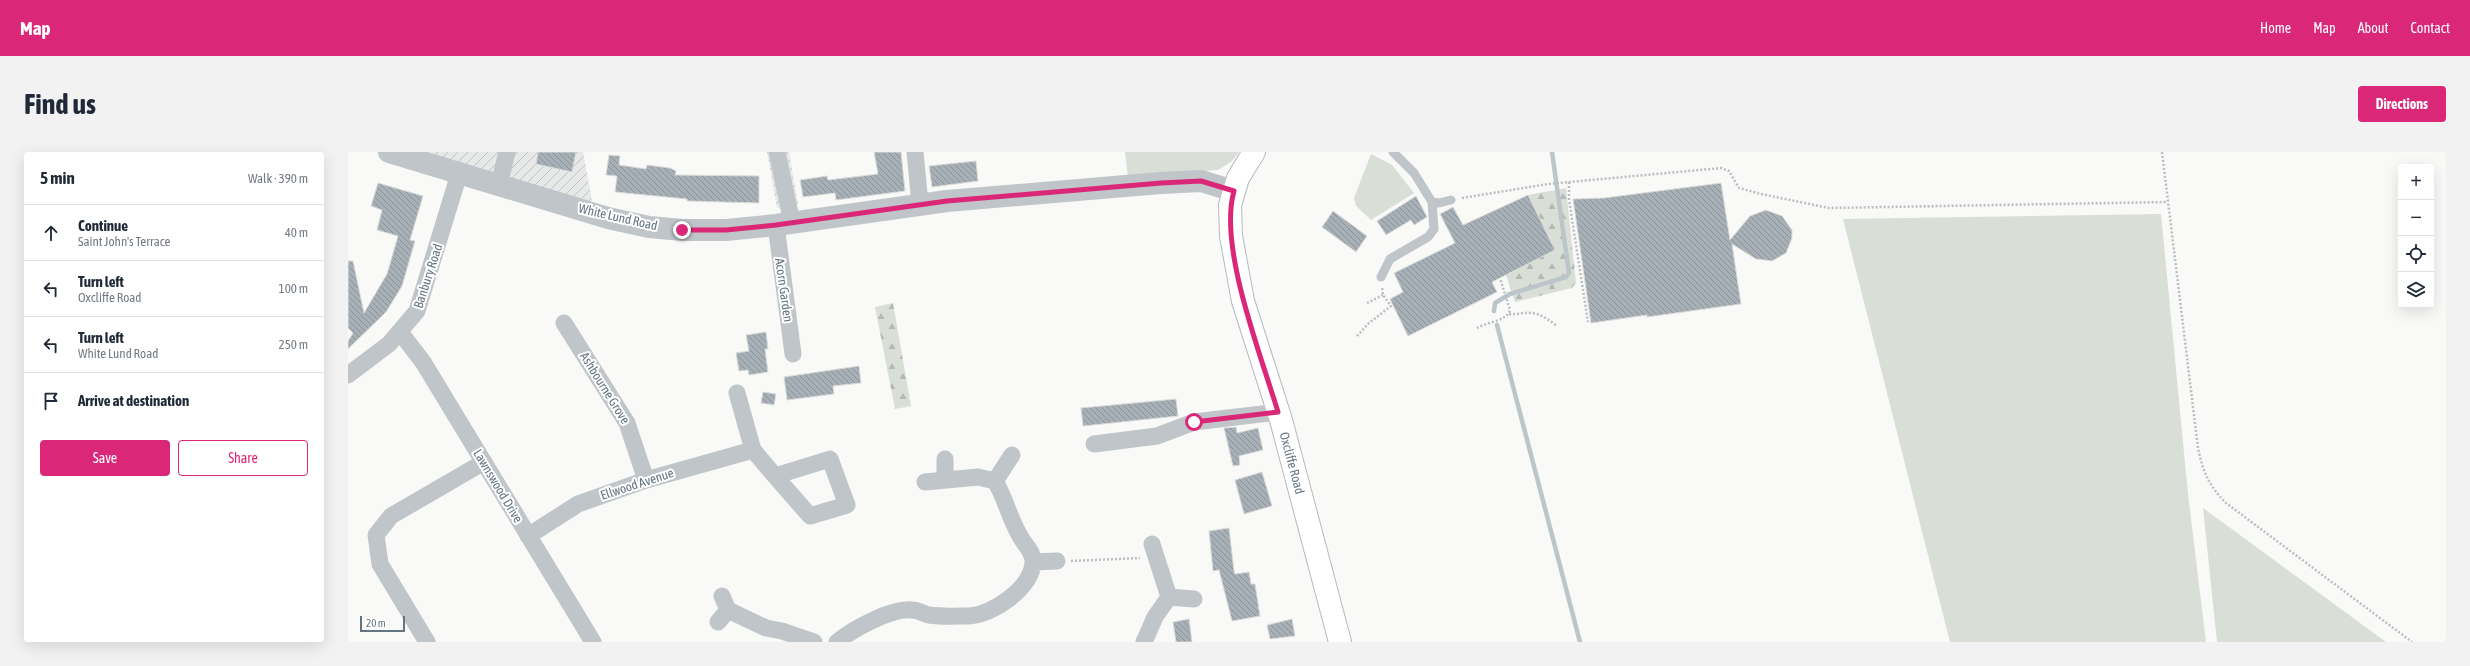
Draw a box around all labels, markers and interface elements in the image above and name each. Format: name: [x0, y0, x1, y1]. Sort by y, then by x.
text: Map: [20, 17, 51, 39]
text: Home: [2260, 20, 2291, 36]
text: Map: [2313, 20, 2336, 36]
text: About: [2358, 20, 2389, 36]
text: Contact: [2411, 20, 2450, 36]
button: Directions: [2358, 86, 2446, 122]
text: Find us: [24, 88, 96, 120]
map controls: [2398, 164, 2434, 308]
button: +: [2398, 164, 2434, 200]
text: 5 min: [40, 168, 75, 188]
text: Walk · 390 m: [248, 171, 308, 186]
button: −: [2398, 200, 2434, 236]
street label: White Lund Road: [577, 201, 659, 233]
text: Continue: [78, 217, 128, 234]
route end: [673, 221, 691, 239]
icon: ahead: [40, 222, 62, 244]
text: 40 m: [285, 225, 308, 240]
text: Saint John's Terrace: [78, 234, 170, 249]
button: locate: [2398, 236, 2434, 272]
street label: Banbury Road: [411, 242, 445, 310]
street label: Acorn Garden: [772, 257, 796, 323]
button: layers: [2398, 272, 2434, 308]
text: Turn left: [78, 273, 124, 290]
icon: left: [40, 278, 62, 300]
text: 100 m: [279, 281, 308, 296]
text: Oxcliffe Road: [78, 290, 142, 305]
text: Turn left: [78, 329, 124, 346]
icon: left: [40, 334, 62, 356]
text: 250 m: [279, 337, 308, 352]
text: White Lund Road: [78, 346, 158, 361]
street label: Ashbourne Grove: [577, 349, 633, 427]
icon: arrive: [40, 390, 62, 412]
text: Arrive at destination: [78, 392, 189, 409]
route start: [1185, 413, 1203, 431]
street label: Oxcliffe Road: [1277, 430, 1307, 496]
button: Save: [40, 440, 170, 476]
button: Share: [178, 440, 308, 476]
street label: Lawnswood Drive: [470, 447, 526, 525]
street label: Ellwood Avenue: [599, 465, 676, 503]
scale bar: [360, 614, 405, 633]
text: 20 m: [366, 617, 386, 629]

